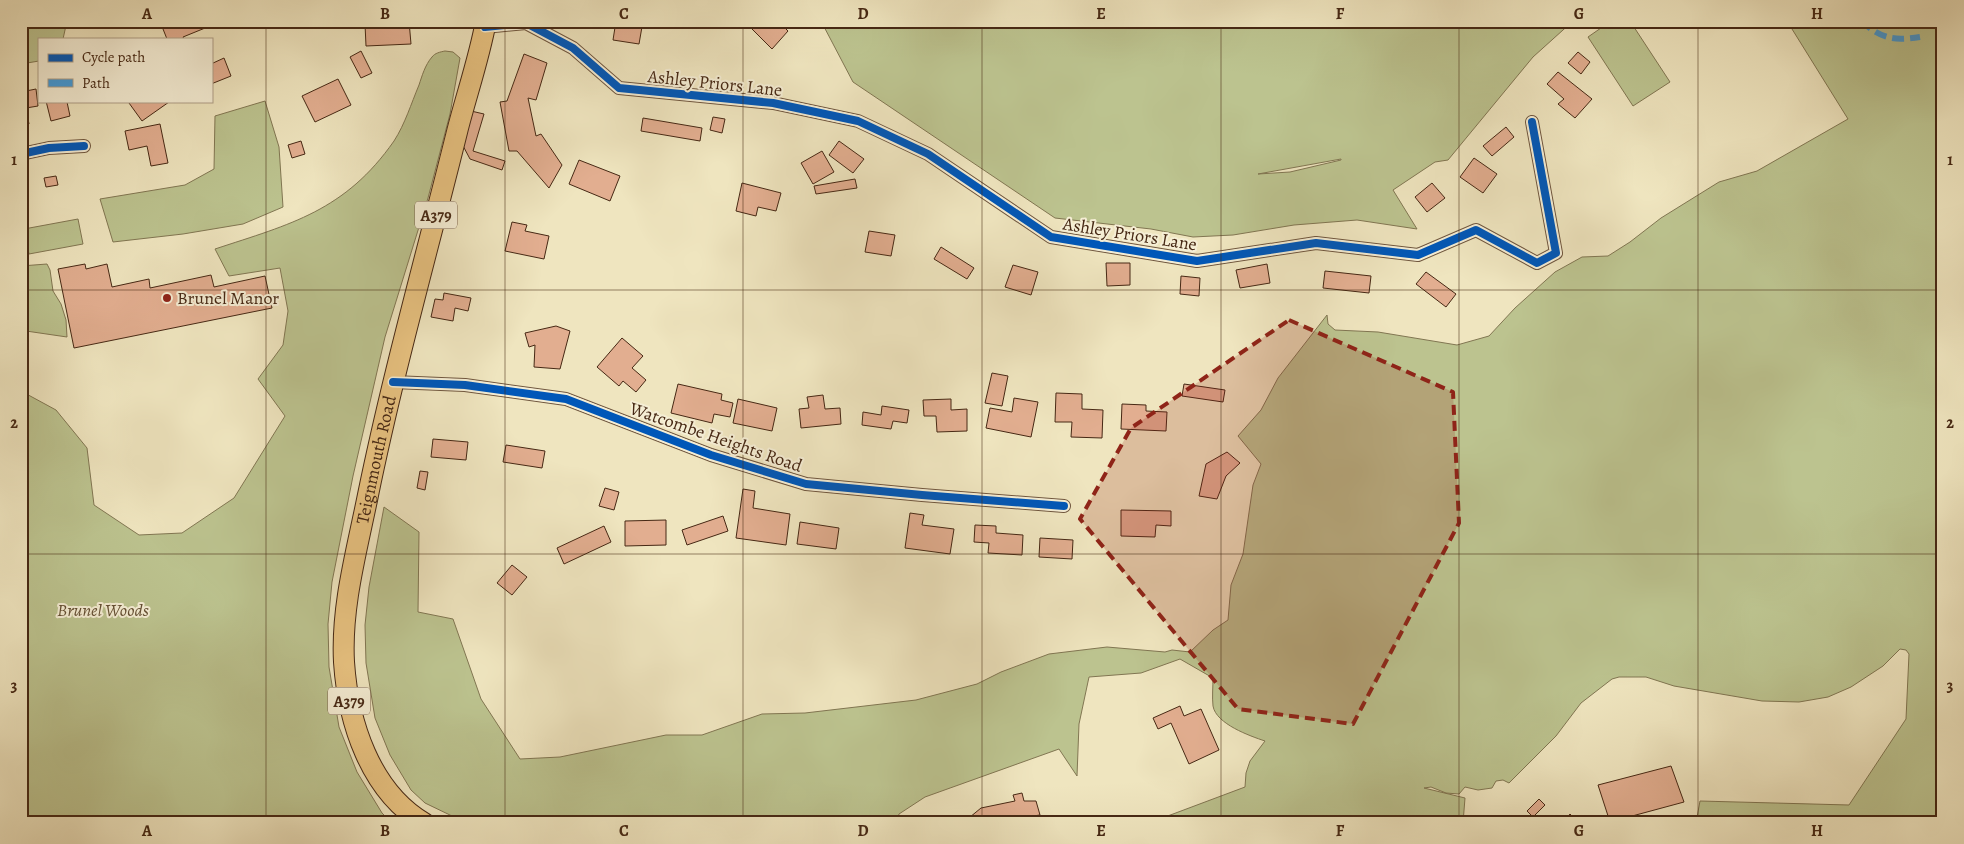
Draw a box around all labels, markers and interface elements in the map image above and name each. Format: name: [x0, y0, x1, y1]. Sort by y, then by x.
text: A: [141, 3, 153, 25]
text: B: [380, 3, 390, 25]
text: C: [619, 3, 629, 25]
text: D: [857, 3, 869, 25]
text: E: [1096, 3, 1106, 25]
text: F: [1336, 3, 1345, 25]
text: G: [1574, 3, 1584, 25]
text: H: [1811, 3, 1823, 25]
legend: [38, 38, 212, 102]
text: Cycle path: [82, 47, 145, 67]
street label: Ashley Priors Lane: [646, 64, 783, 102]
text: Path: [82, 73, 110, 93]
text: 1: [11, 149, 17, 171]
text: 1: [1947, 149, 1953, 171]
road number: A379: [415, 202, 457, 228]
street label: Ashley Priors Lane: [1060, 211, 1199, 256]
place label: Brunel Manor: [177, 286, 279, 310]
marker: Brunel Manor: [161, 292, 173, 304]
street label: Teignmouth Road: [350, 393, 402, 526]
street label: Watcombe Heights Road: [626, 396, 806, 478]
text: 2: [10, 412, 18, 434]
text: 2: [1946, 412, 1954, 434]
park label: Brunel Woods: [57, 598, 149, 622]
text: 3: [11, 675, 18, 697]
text: 3: [1947, 675, 1954, 697]
road number: A379: [328, 688, 370, 714]
text: A: [141, 820, 153, 842]
text: B: [380, 820, 390, 842]
text: C: [619, 820, 629, 842]
text: D: [857, 820, 869, 842]
text: E: [1096, 820, 1106, 842]
text: F: [1336, 820, 1345, 842]
text: G: [1574, 820, 1584, 842]
text: H: [1811, 820, 1823, 842]

